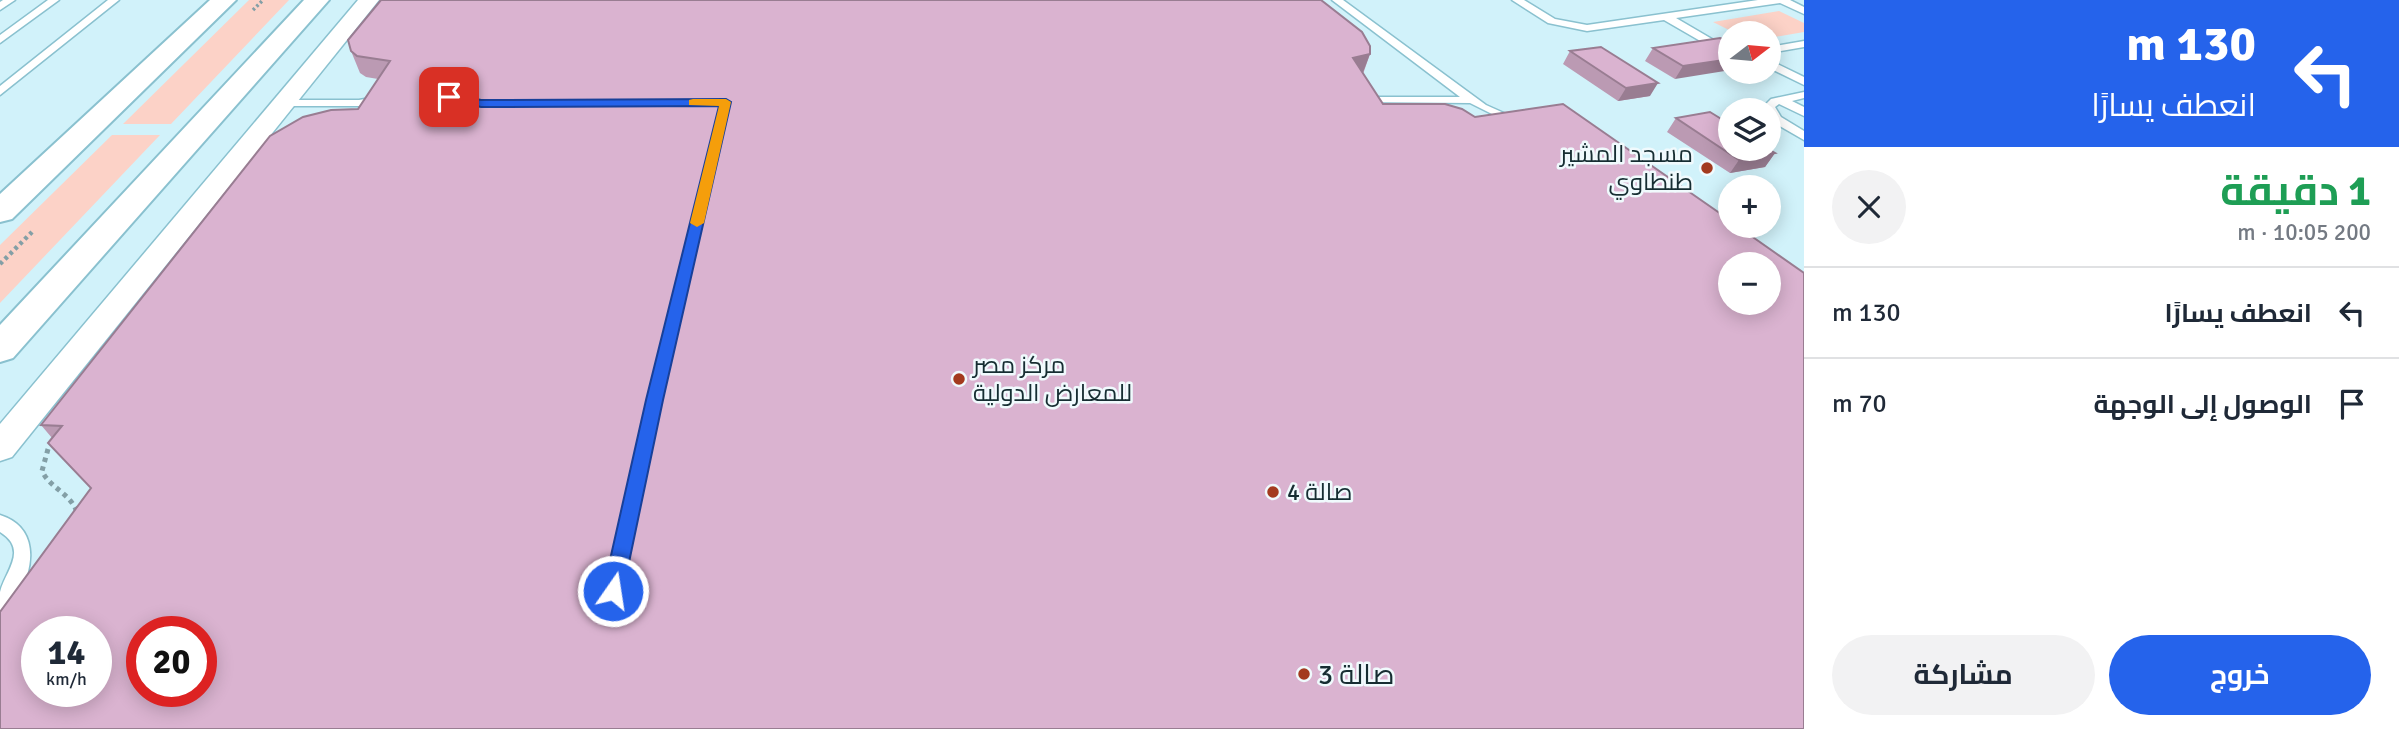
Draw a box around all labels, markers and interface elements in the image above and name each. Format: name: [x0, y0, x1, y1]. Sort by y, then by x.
text: 130 m: [2126, 14, 2256, 74]
north arrow: [1718, 21, 1782, 84]
map controls: [1718, 21, 1781, 315]
icon: left: [2280, 28, 2371, 119]
pin: [419, 67, 479, 127]
icon: arrive: [430, 78, 468, 116]
text: انعطف يسارًا: [2091, 86, 2256, 125]
button: layers: [1718, 98, 1781, 161]
place label: مسجد المشير طنطاوي: [1558, 139, 1693, 200]
marker: مسجد المشير طنطاوي: [1699, 160, 1715, 176]
text: 1 دقيقة: [2220, 166, 2371, 217]
button: close: [1832, 170, 1906, 244]
button: +: [1718, 175, 1781, 238]
text: 200 m · 10:05: [2237, 218, 2371, 247]
button: −: [1718, 252, 1781, 315]
icon: left: [2333, 294, 2371, 332]
text: 130 m: [1832, 297, 1901, 329]
text: انعطف يسارًا: [2164, 298, 2312, 330]
place label: مركز مصر للمعارض الدولية: [971, 350, 1132, 408]
marker: مركز مصر للمعارض الدولية: [951, 371, 967, 387]
icon: arrive: [2333, 385, 2371, 423]
text: 70 m: [1832, 388, 1887, 420]
text: الوصول إلى الوجهة: [2093, 389, 2312, 421]
place label: صالة 4: [1287, 477, 1352, 507]
marker: صالة 4: [1265, 484, 1281, 500]
position arrow: [576, 554, 650, 628]
speed limit sign: 20: [126, 616, 217, 707]
text: 14: [48, 631, 85, 674]
button: مشاركة: [1832, 635, 2095, 715]
button: خروج: [2109, 635, 2371, 715]
place label: صالة 3: [1318, 658, 1394, 692]
marker: صالة 3: [1296, 666, 1312, 682]
text: km/h: [46, 668, 87, 690]

